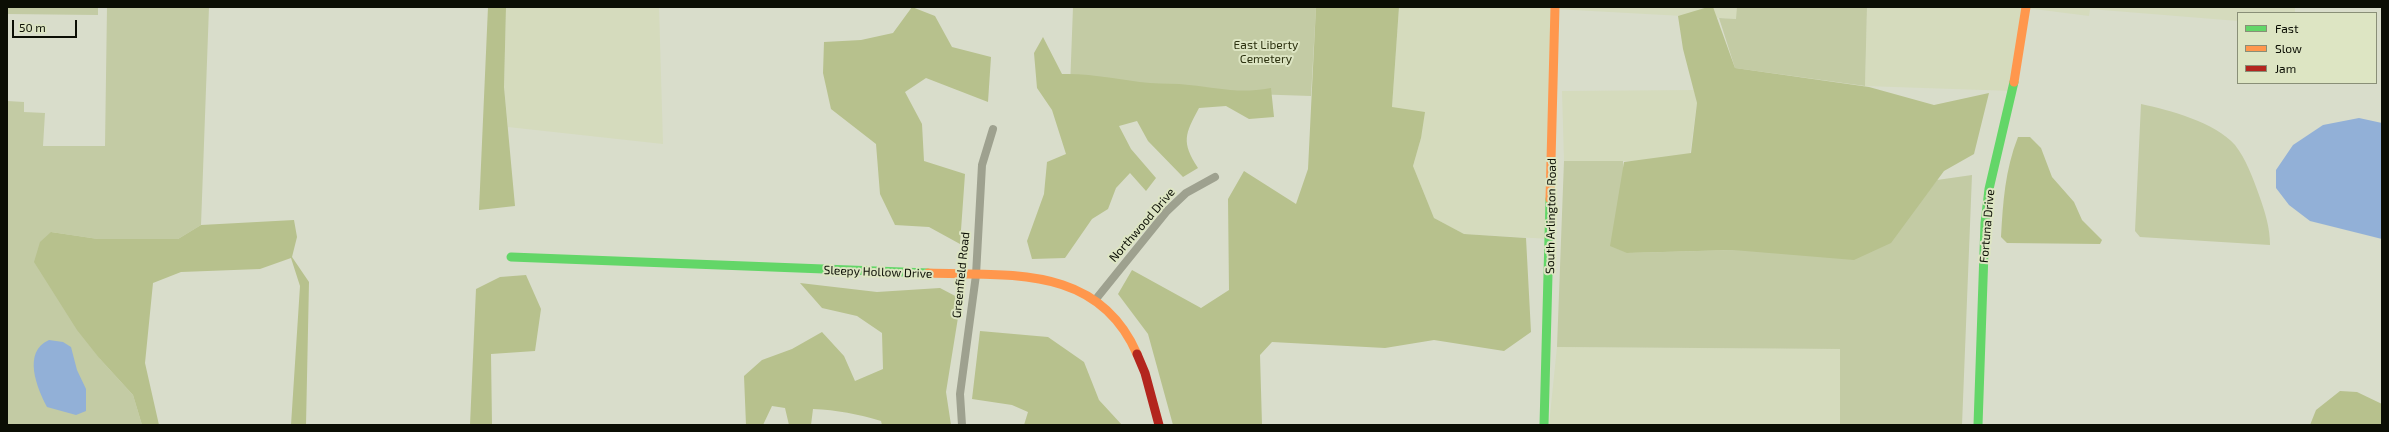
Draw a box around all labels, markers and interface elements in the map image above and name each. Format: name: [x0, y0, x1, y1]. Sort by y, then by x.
scale bar: [14, 12, 79, 38]
legend: [2237, 12, 2377, 84]
text: 50 m: [19, 20, 46, 34]
text: Fast: [2275, 21, 2298, 35]
park label: East Liberty Cemetery: [1234, 38, 1298, 66]
text: Slow: [2275, 41, 2302, 55]
text: Jam: [2275, 61, 2296, 75]
street label: South Arlington Road: [1543, 158, 1559, 274]
street label: Northwood Drive: [1106, 185, 1178, 265]
street label: Fortuna Drive: [1977, 188, 1997, 264]
street label: Greenfield Road: [949, 231, 973, 319]
street label: Sleepy Hollow Drive: [823, 263, 933, 281]

